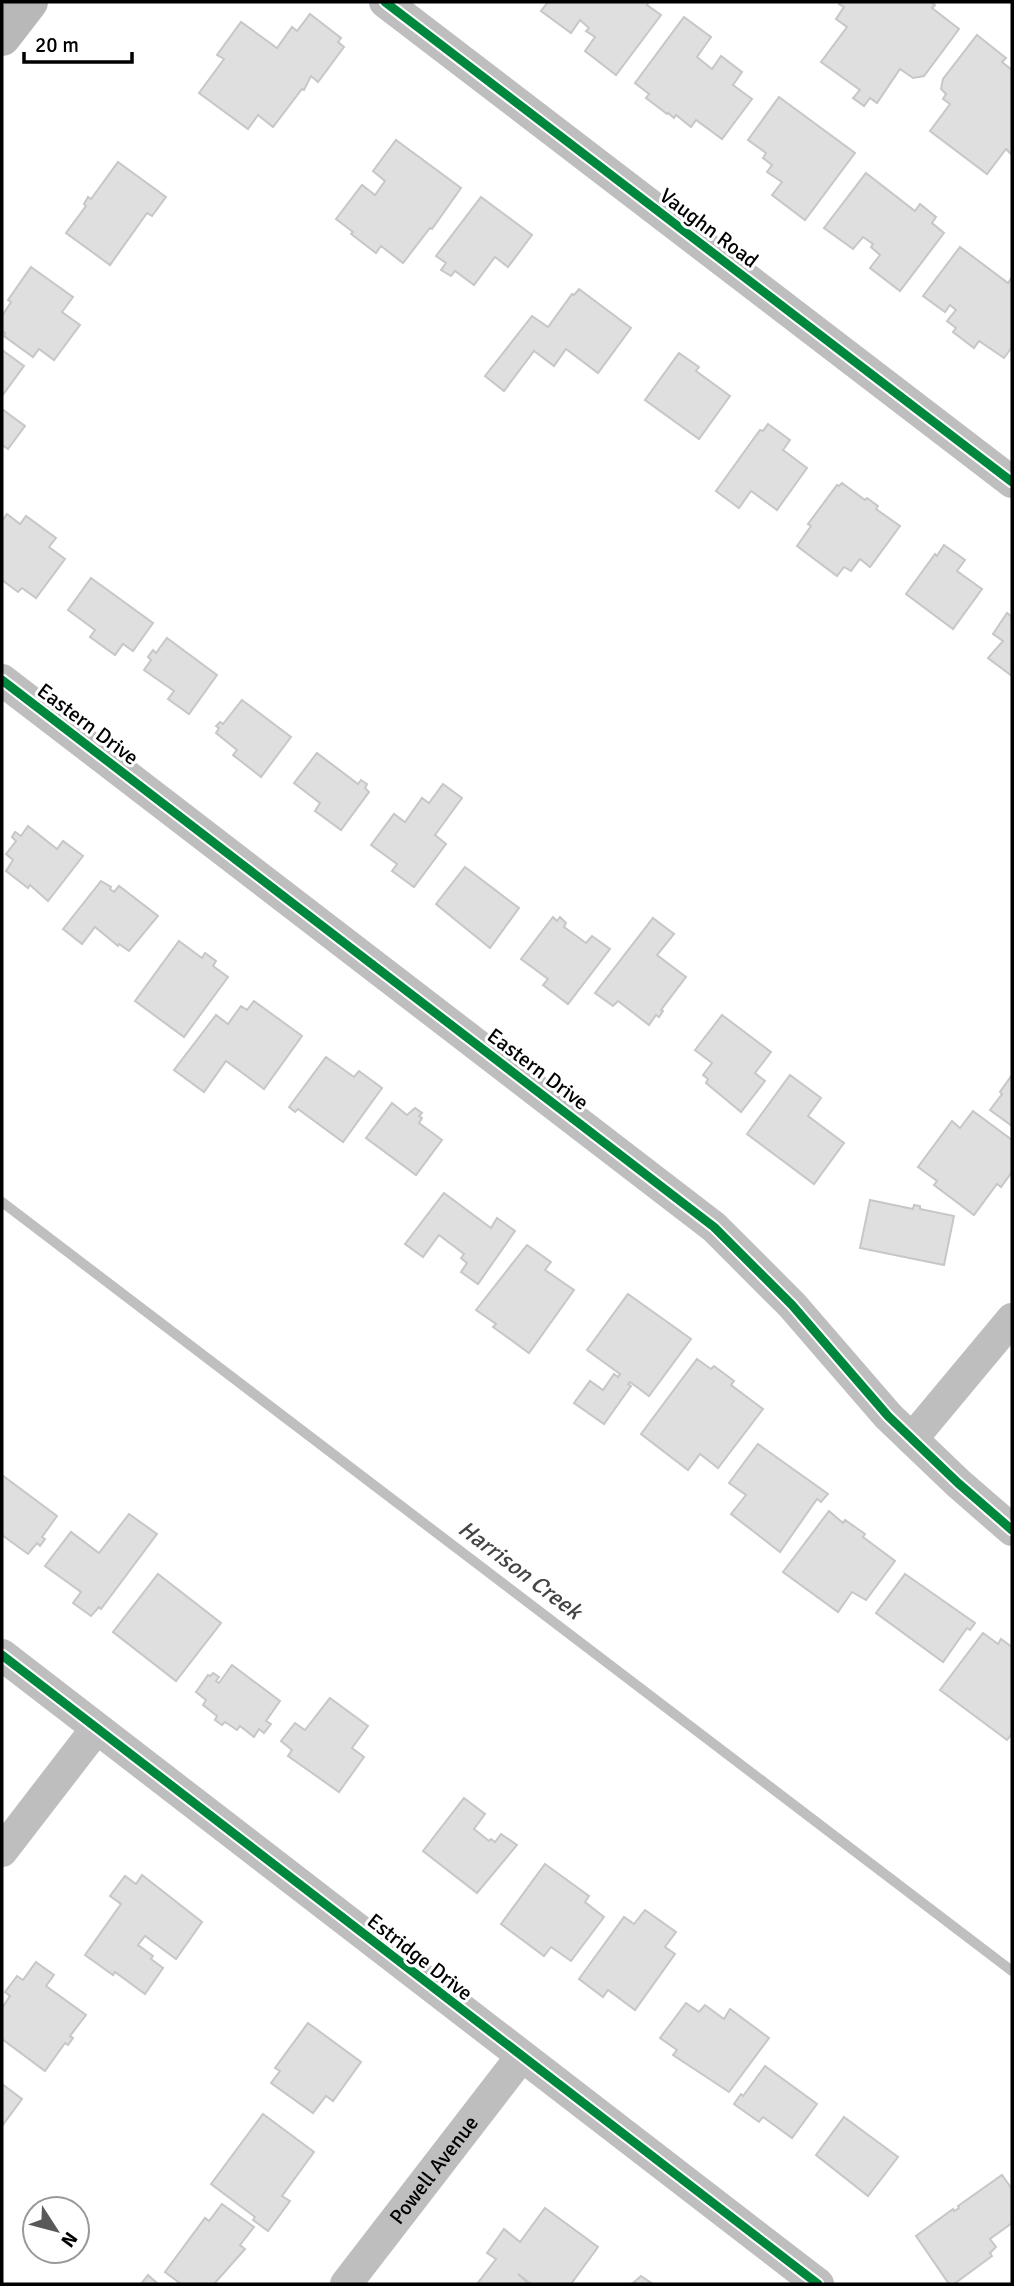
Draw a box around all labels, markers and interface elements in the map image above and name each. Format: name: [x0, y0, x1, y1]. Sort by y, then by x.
scale bar: [24, 21, 133, 65]
text: 20 m: [35, 32, 79, 58]
street label: Vaughn Road: [654, 182, 764, 274]
street label: Eastern Drive: [32, 678, 144, 770]
street label: Eastern Drive: [482, 1023, 594, 1115]
water label: Harrison Creek: [453, 1514, 589, 1627]
street label: Estridge Drive: [362, 1908, 478, 2006]
street label: Powell Avenue: [384, 2111, 484, 2229]
north arrow: [21, 2195, 91, 2265]
text: N: [55, 2227, 83, 2252]

